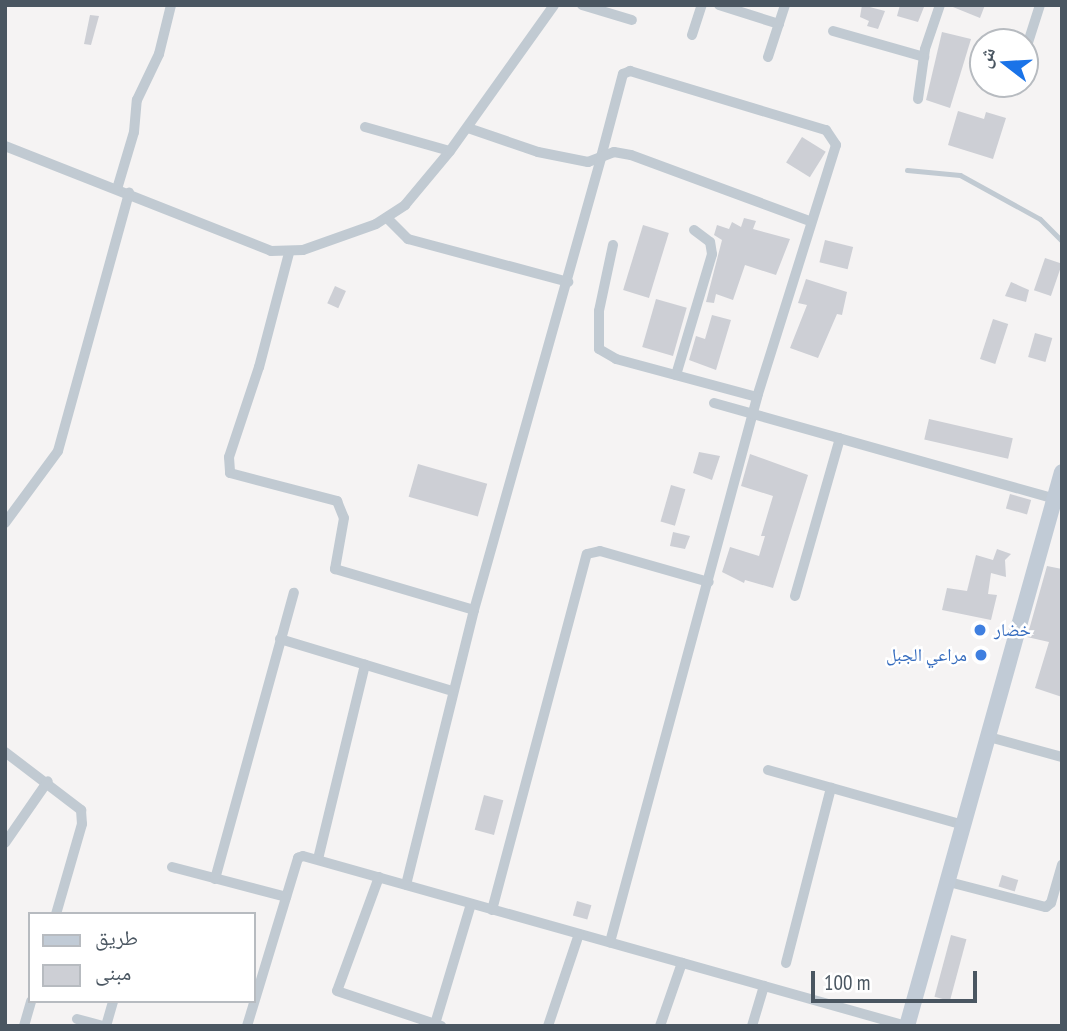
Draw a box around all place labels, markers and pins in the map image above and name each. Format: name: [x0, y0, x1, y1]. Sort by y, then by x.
place label: خضار: [994, 619, 1031, 641]
marker: خضار: [972, 622, 988, 638]
place label: مراعي الجبل: [886, 644, 967, 666]
marker: مراعي الجبل: [973, 647, 989, 663]

